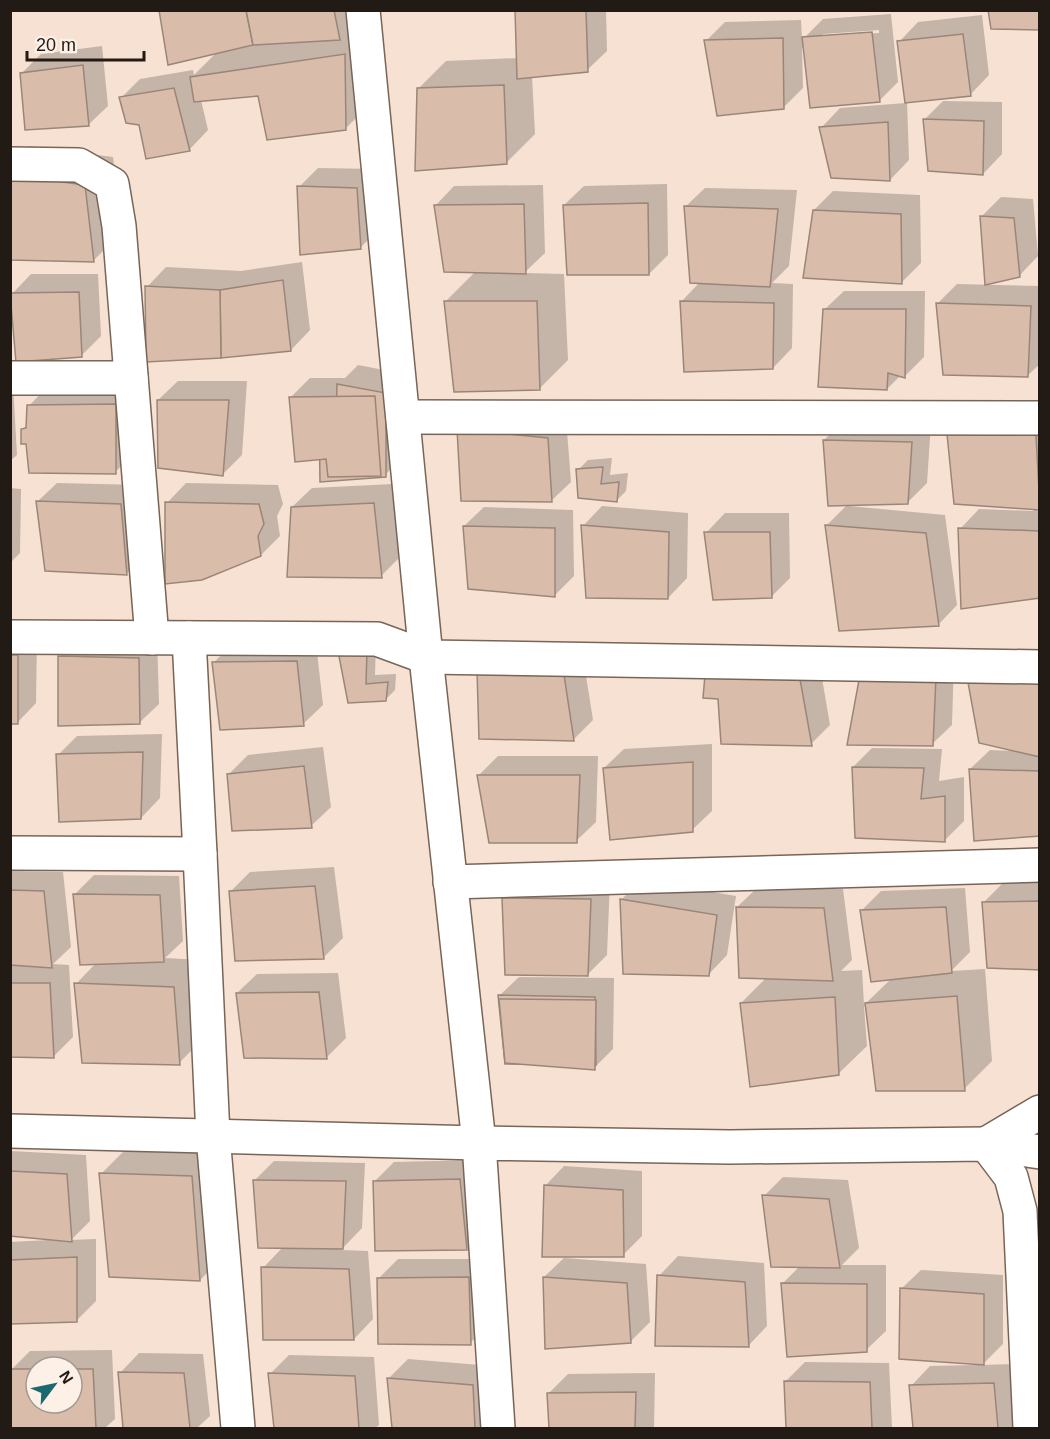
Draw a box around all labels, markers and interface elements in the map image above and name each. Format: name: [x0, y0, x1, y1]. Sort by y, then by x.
scale bar: [27, 24, 144, 62]
text: 20 m: [36, 35, 76, 55]
north arrow: [24, 1355, 84, 1415]
text: N: [56, 1368, 77, 1387]

